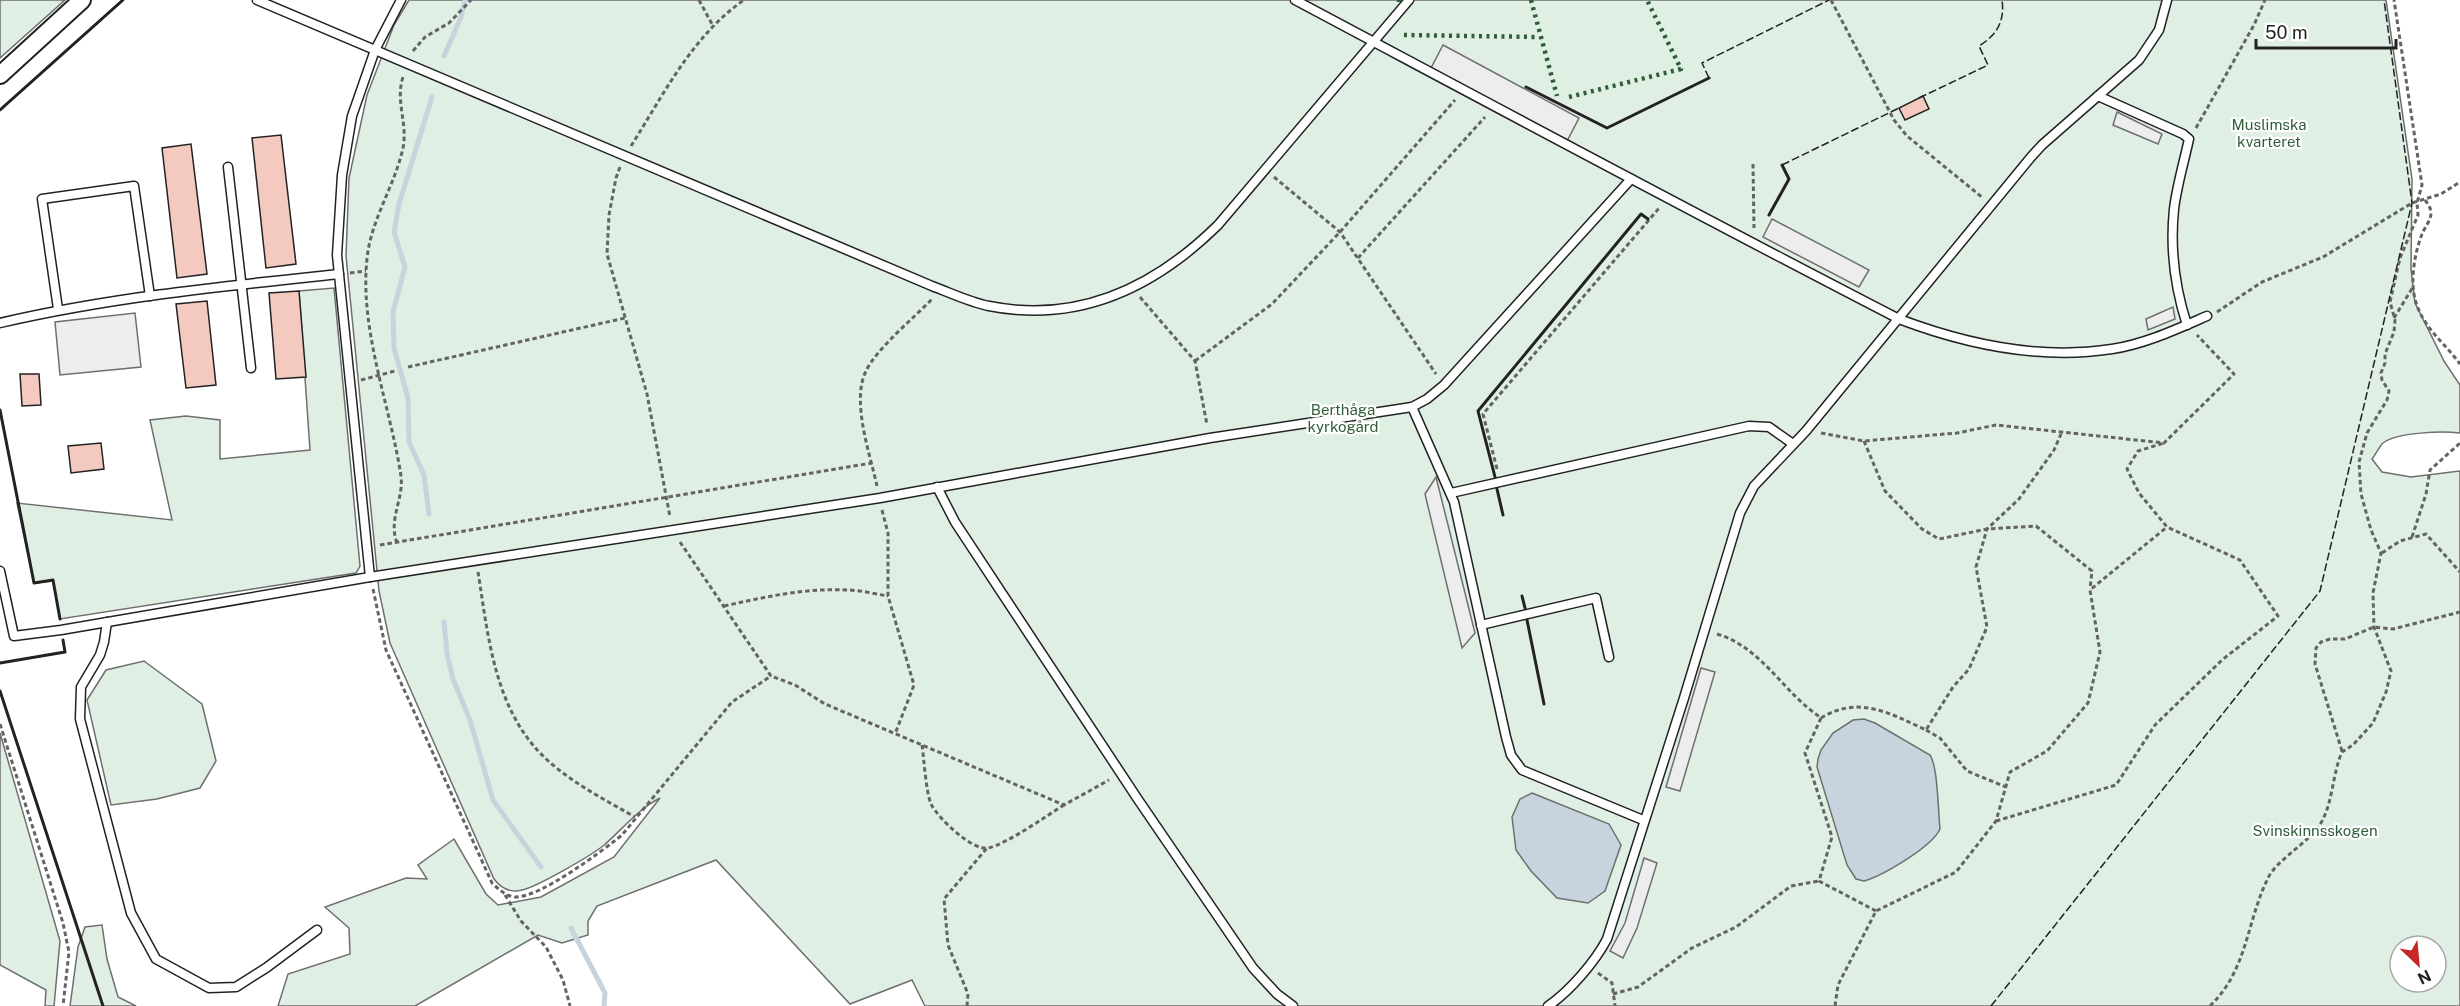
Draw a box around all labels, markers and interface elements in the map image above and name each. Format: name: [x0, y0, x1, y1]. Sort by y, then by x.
scale bar: [2256, 12, 2396, 50]
text: 50 m: [2265, 22, 2308, 43]
park label: Muslimska kvarteret: [2232, 116, 2306, 150]
park label: Berthåga kyrkogård: [1307, 401, 1379, 435]
park label: Svinskinnsskogen: [2252, 822, 2378, 839]
north arrow: [2388, 934, 2448, 994]
text: N: [2415, 966, 2434, 988]

